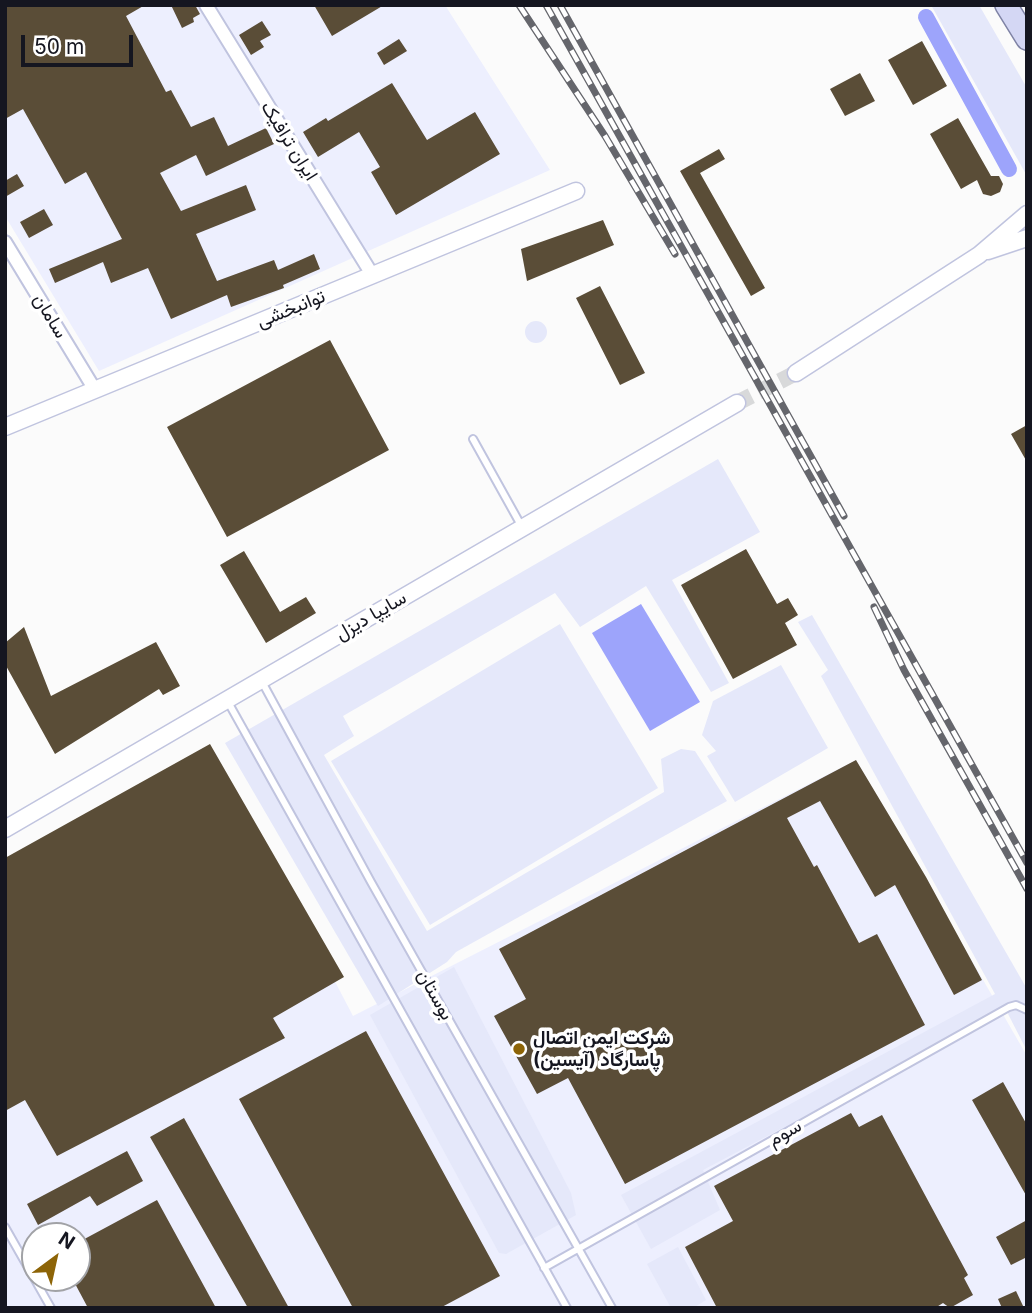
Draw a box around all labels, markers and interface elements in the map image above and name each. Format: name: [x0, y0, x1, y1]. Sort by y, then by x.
scale bar: [24, 21, 136, 65]
text: 50 m: [34, 34, 84, 59]
street label: ایران ترافیک: [256, 97, 322, 185]
street label: توانبخشی: [253, 285, 329, 333]
street label: سامان: [28, 290, 72, 342]
street label: سایپا دیزل: [331, 587, 411, 645]
street label: بوستان: [412, 966, 458, 1024]
place label: شرکت ایمن اتصال پاسارگاد (آیسین): [533, 1027, 670, 1071]
marker: شرکت ایمن اتصال پاسارگاد (آیسین): [511, 1041, 527, 1057]
street label: سوم: [764, 1115, 806, 1151]
north arrow: [21, 1222, 91, 1292]
text: N: [54, 1227, 79, 1254]

